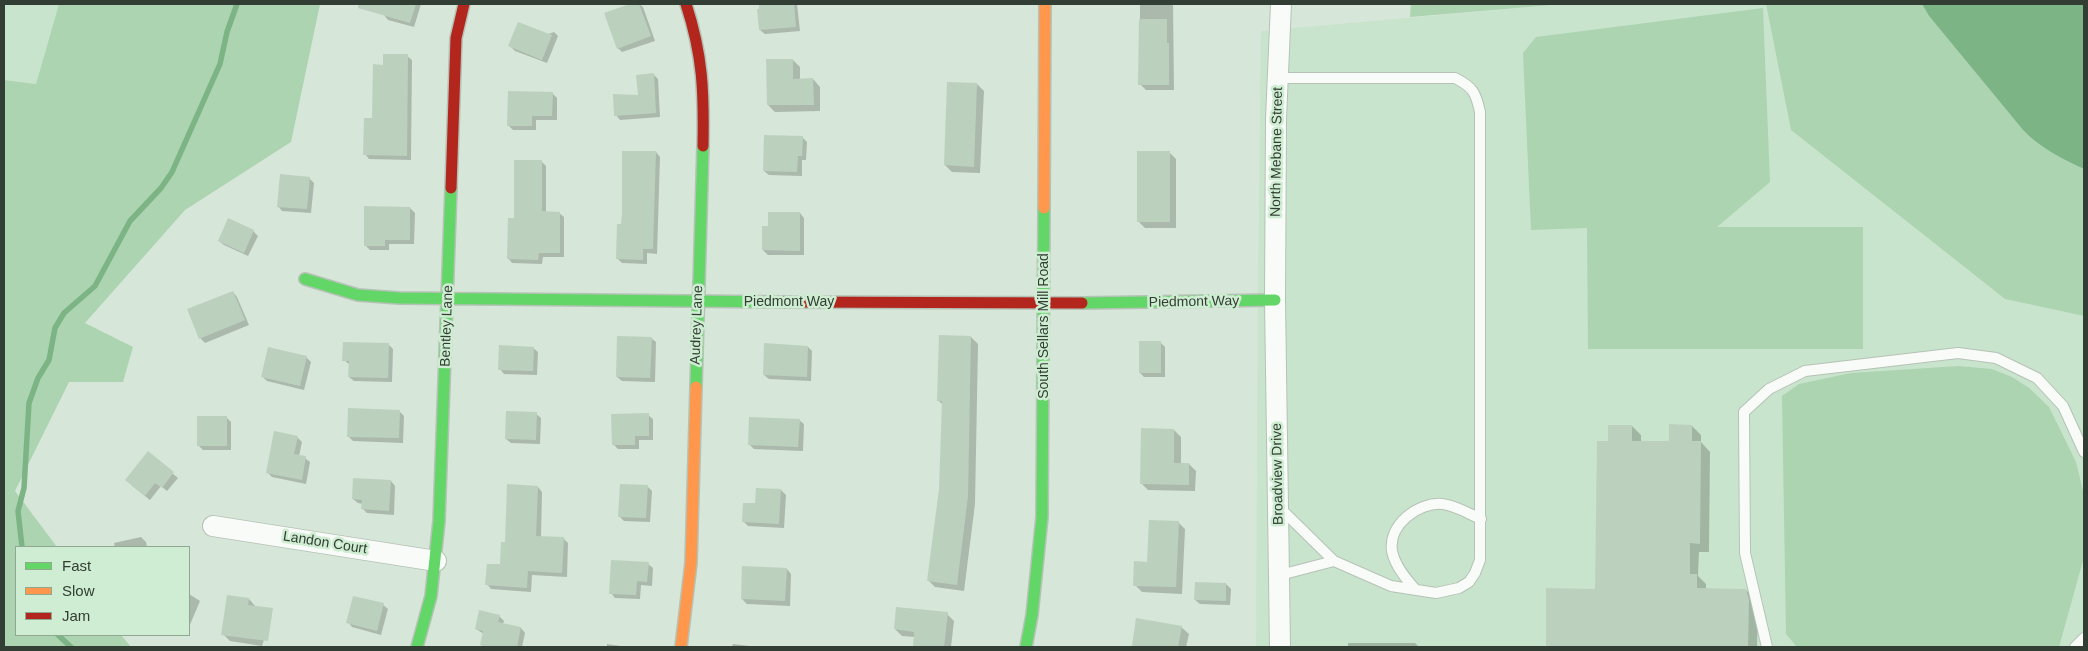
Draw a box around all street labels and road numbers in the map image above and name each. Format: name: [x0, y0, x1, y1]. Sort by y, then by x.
street label: North Mebane Street: [1267, 87, 1287, 217]
street label: South Sellars Mill Road: [1036, 253, 1052, 399]
street label: Bentley Lane: [437, 285, 457, 367]
street label: Audrey Lane: [687, 285, 707, 365]
street label: Piedmont Way: [1149, 293, 1239, 311]
street label: Piedmont Way: [744, 294, 834, 310]
street label: Broadview Drive: [1269, 423, 1287, 525]
street label: Landon Court: [282, 528, 368, 558]

